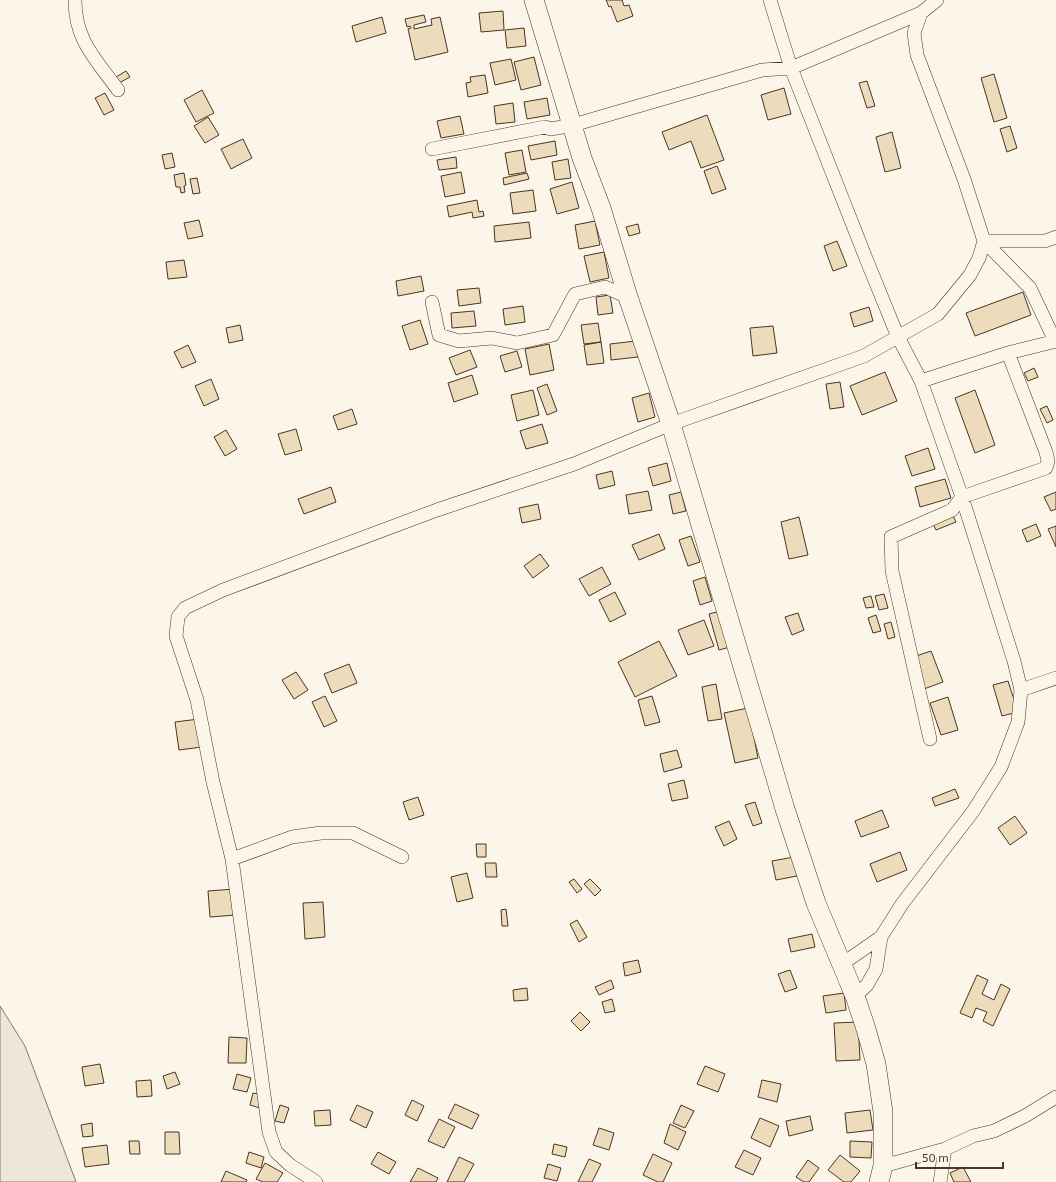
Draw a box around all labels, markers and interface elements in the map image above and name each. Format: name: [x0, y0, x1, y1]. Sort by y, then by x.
scale bar: [916, 1144, 1003, 1170]
text: 50 m: [922, 1150, 949, 1164]

